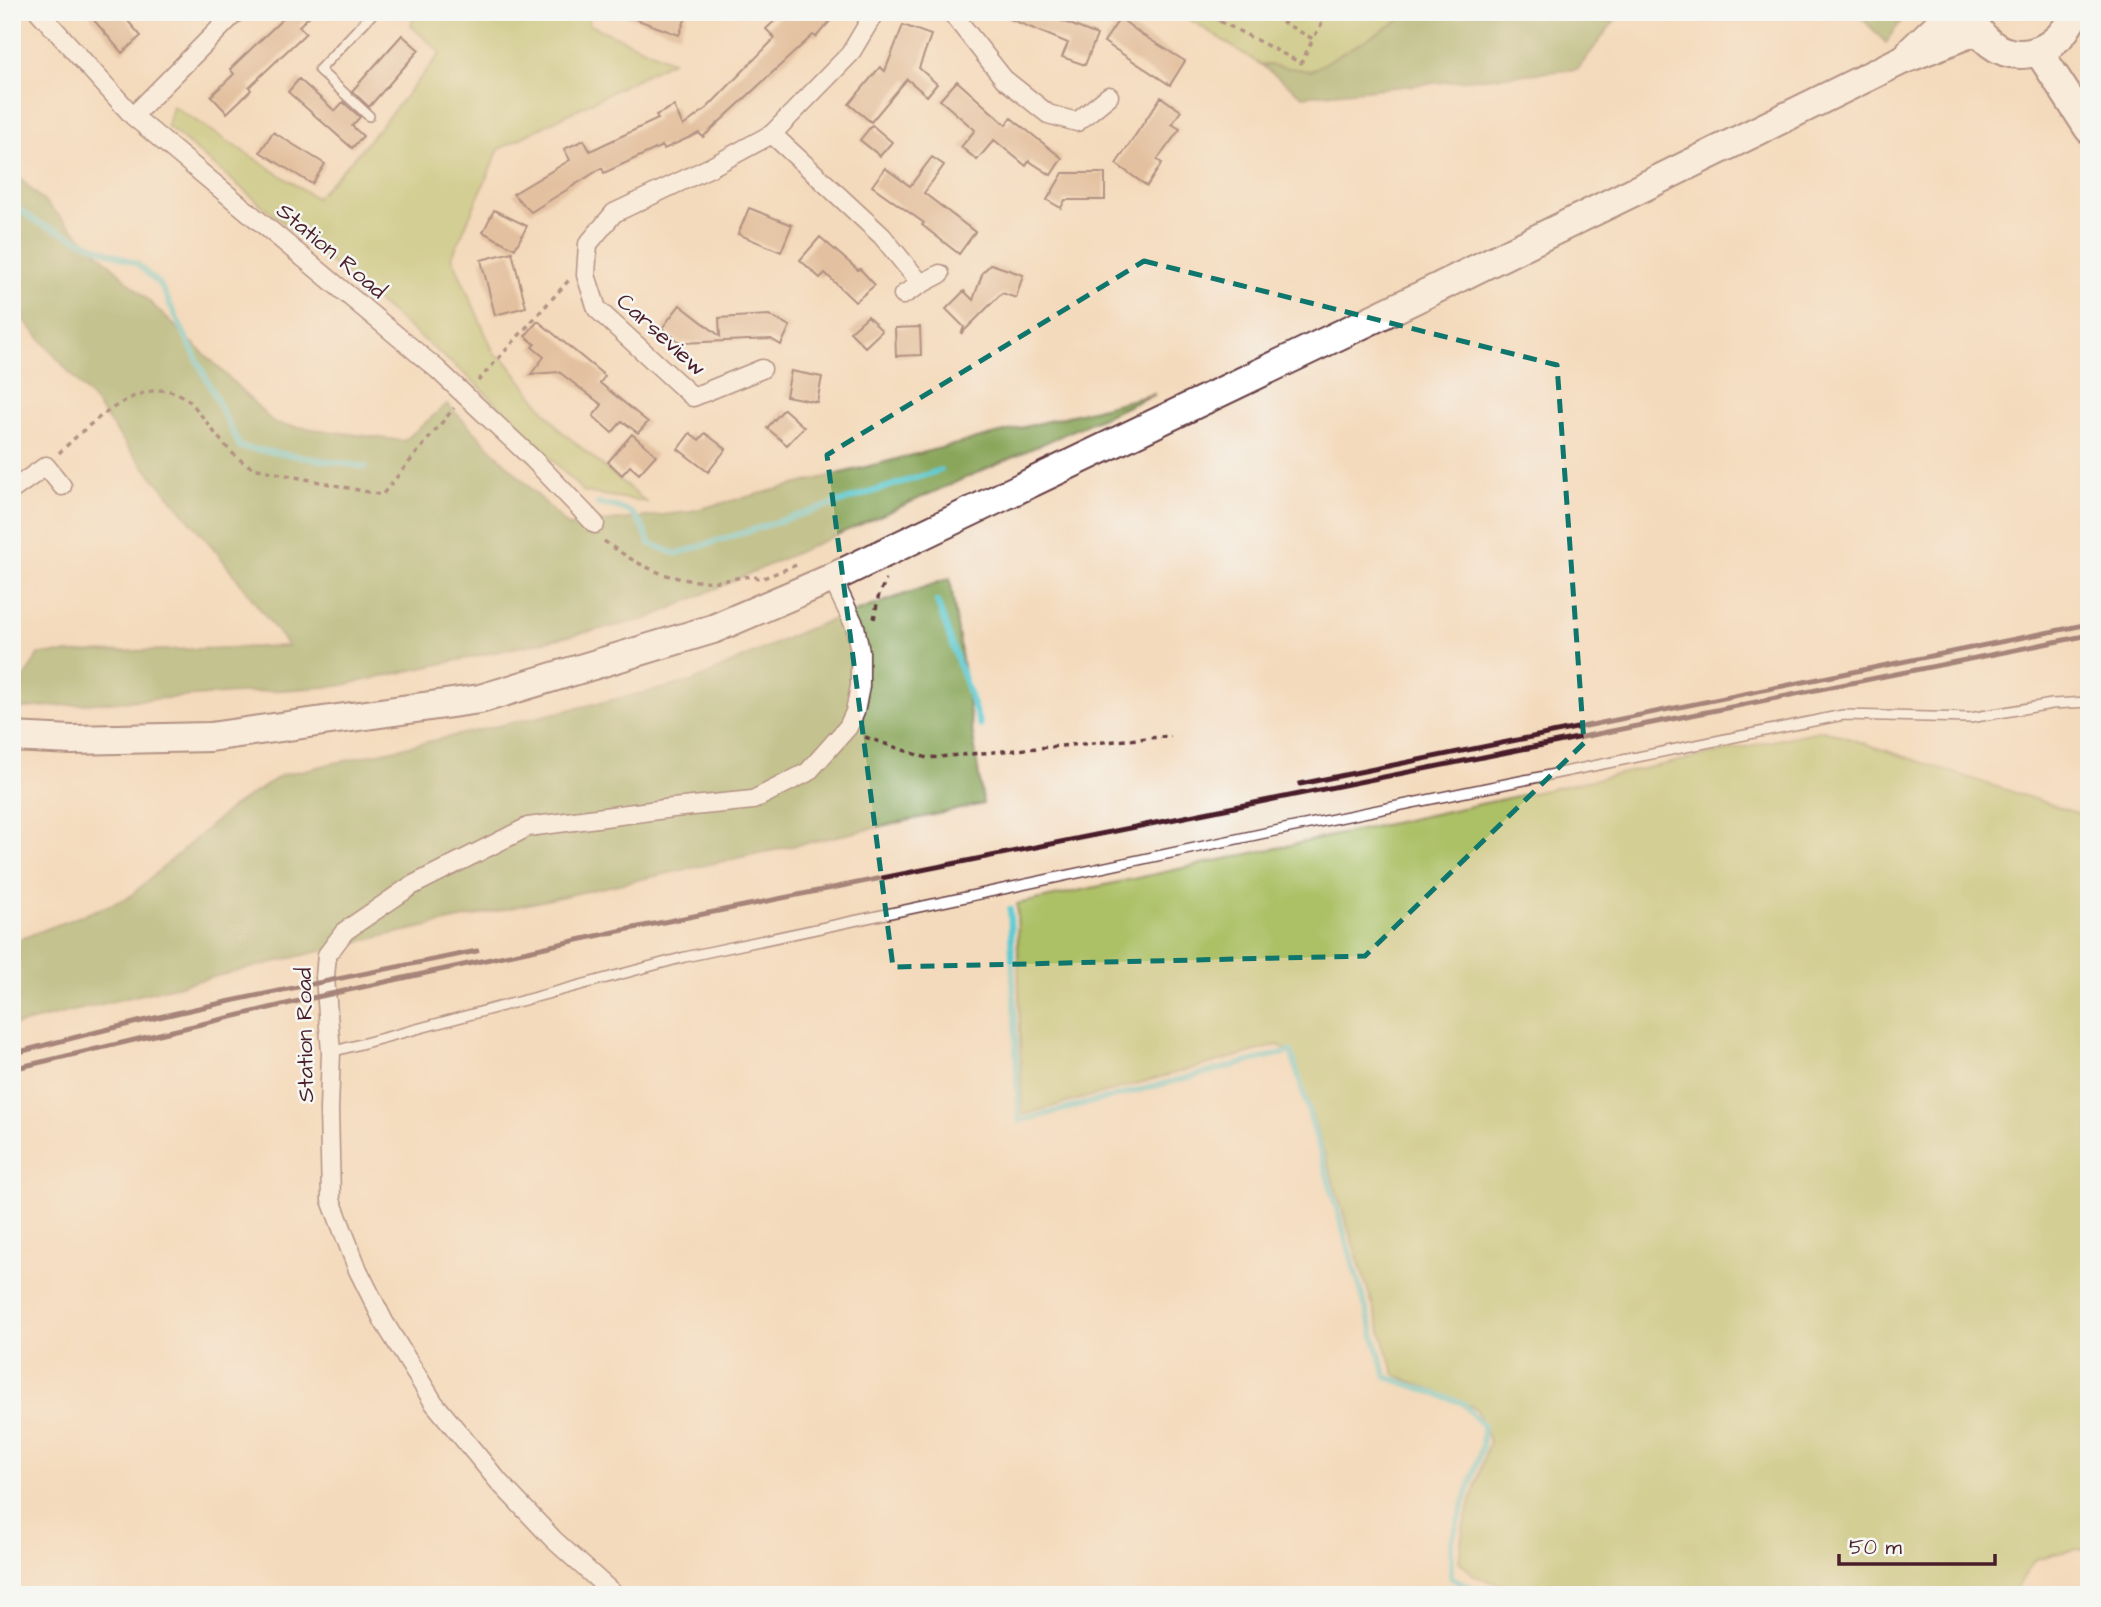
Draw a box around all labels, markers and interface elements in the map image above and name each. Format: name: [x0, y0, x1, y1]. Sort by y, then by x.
street label: Station Road: [269, 195, 394, 307]
street label: Carseview: [609, 286, 713, 384]
street label: Station Road: [288, 967, 322, 1103]
scale bar: [1839, 1523, 1994, 1567]
text: 50 m: [1849, 1533, 1903, 1562]

